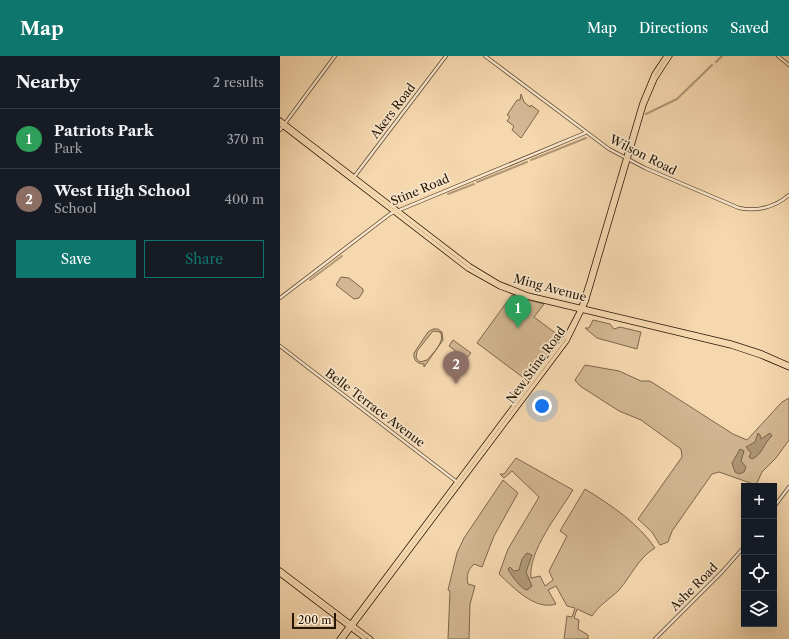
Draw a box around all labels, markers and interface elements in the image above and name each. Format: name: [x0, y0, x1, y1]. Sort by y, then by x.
text: Map: [20, 17, 64, 40]
text: Map: [587, 19, 617, 37]
text: Directions: [639, 19, 708, 37]
text: Saved: [730, 19, 769, 37]
text: Nearby: [16, 72, 80, 92]
text: 2 results: [213, 74, 264, 90]
street label: Akers Road: [366, 80, 419, 142]
text: Patriots Park: [54, 121, 154, 140]
text: 1: [26, 131, 32, 147]
text: 370 m: [227, 131, 264, 147]
street label: Wilson Road: [606, 131, 680, 178]
text: Park: [54, 140, 82, 156]
street label: Stine Road: [388, 170, 452, 209]
text: West High School: [54, 181, 190, 200]
text: 2: [25, 191, 33, 207]
text: 400 m: [224, 191, 264, 207]
text: School: [54, 200, 97, 216]
button: Save: [16, 240, 136, 278]
button: Share: [144, 240, 264, 278]
street label: Ming Avenue: [512, 271, 589, 305]
pin: 1: [505, 295, 531, 328]
street label: New Stine Road: [503, 323, 569, 406]
pin: 2: [443, 351, 469, 384]
street label: Belle Terrace Avenue: [322, 365, 428, 450]
your location: [532, 396, 552, 416]
map controls: [741, 483, 777, 627]
button: +: [741, 483, 777, 519]
button: −: [741, 519, 777, 555]
button: locate: [741, 555, 777, 591]
street label: Ashe Road: [666, 559, 721, 614]
button: layers: [741, 591, 777, 627]
scale bar: [292, 611, 336, 630]
text: 200 m: [298, 613, 331, 627]

